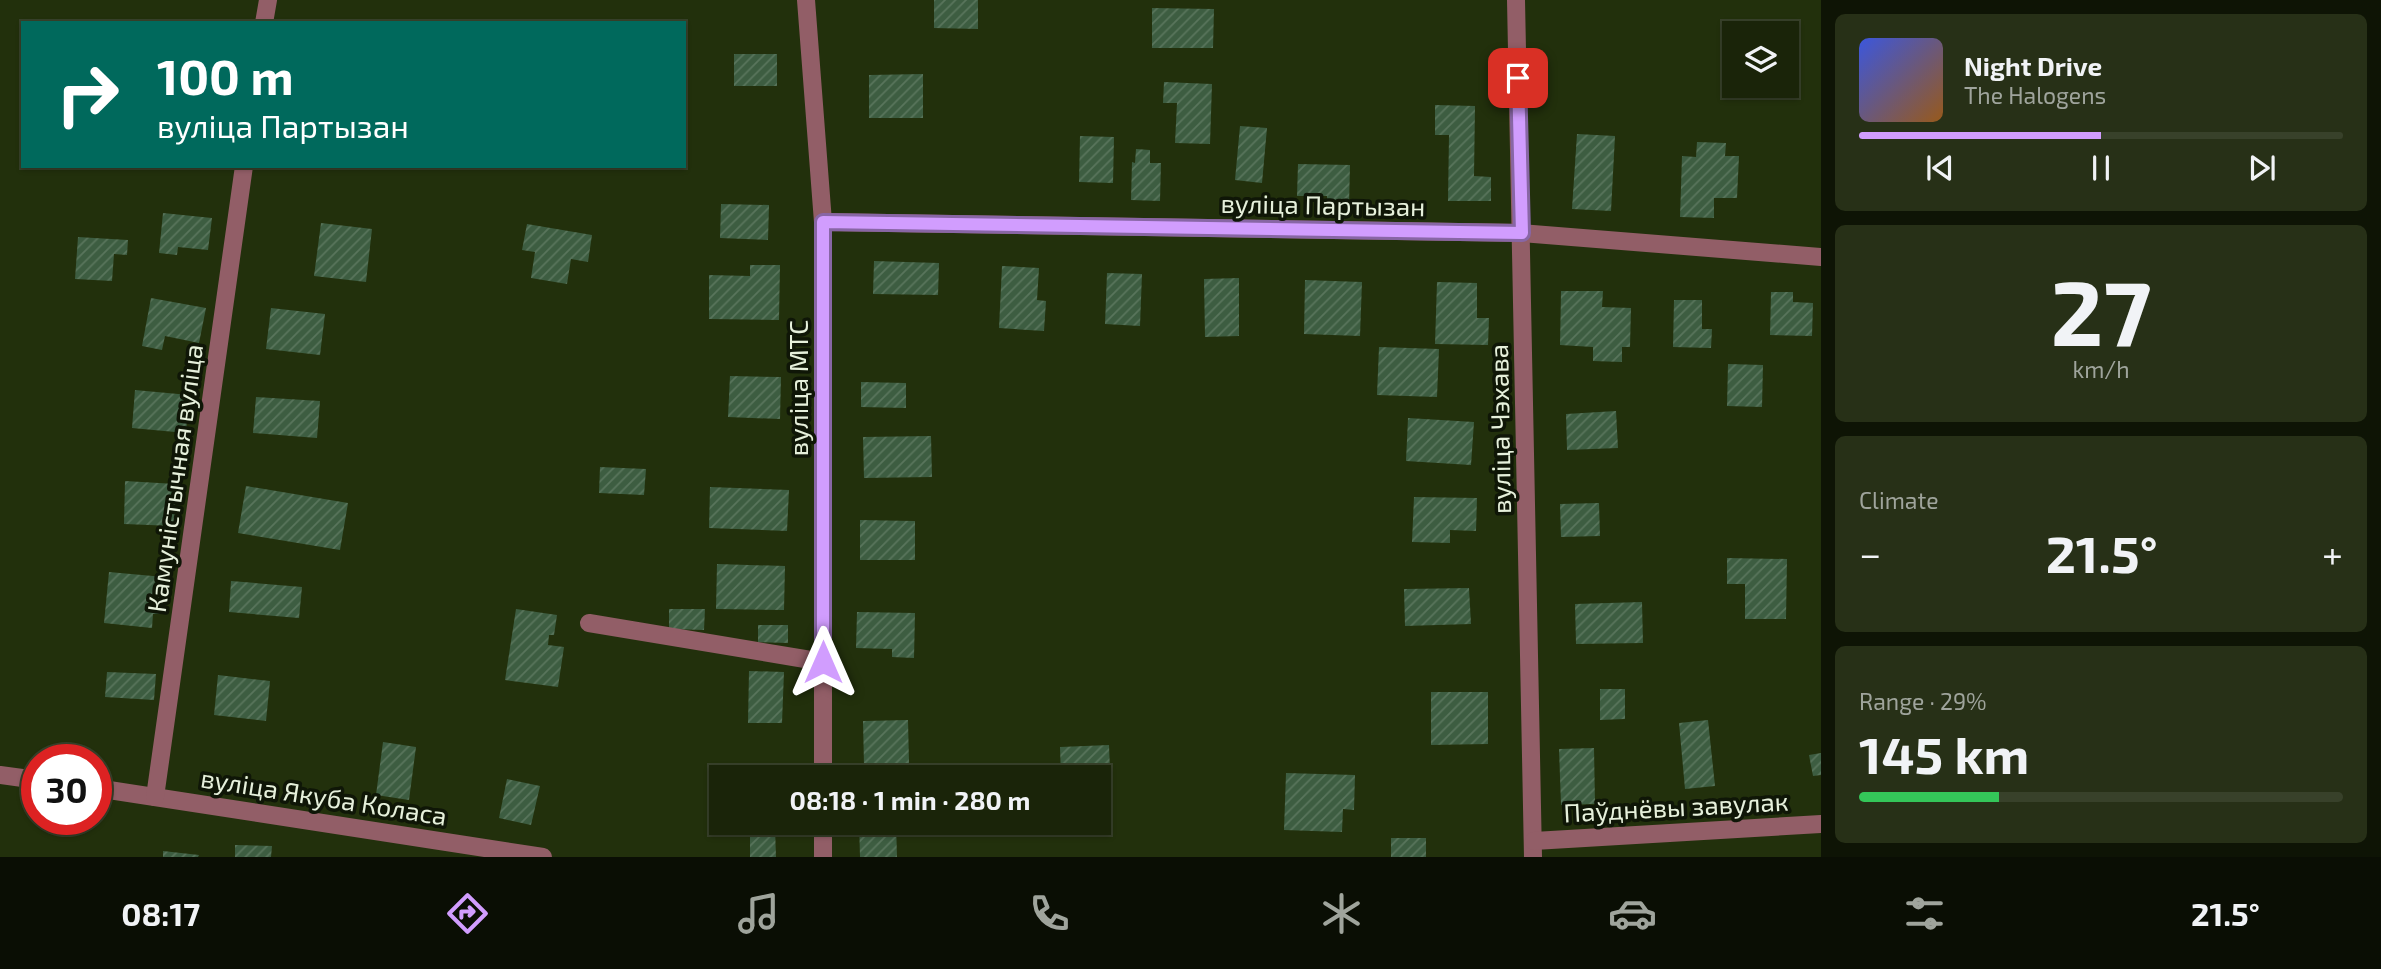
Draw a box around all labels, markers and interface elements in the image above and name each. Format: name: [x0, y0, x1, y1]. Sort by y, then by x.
map controls: [1722, 21, 1799, 98]
button: layers: [1722, 21, 1799, 98]
text: 100 m: [157, 46, 294, 105]
pin: [1488, 48, 1548, 108]
icon: right: [42, 49, 133, 140]
text: Night Drive: [1964, 50, 2102, 81]
icon: arrive: [1499, 59, 1537, 97]
text: The Halogens: [1964, 81, 2106, 109]
text: вуліца Партызан: [157, 106, 409, 144]
icon: previous: [1921, 149, 1959, 187]
icon: pause: [2082, 149, 2120, 187]
icon: next: [2243, 149, 2281, 187]
street label: вуліца Партызан: [1220, 187, 1426, 222]
text: 27: [2051, 255, 2151, 364]
street label: вуліца МТС: [782, 320, 814, 456]
street label: Камуністычная вуліца: [140, 342, 209, 614]
street label: вуліца Чэхава: [1482, 344, 1517, 514]
text: km/h: [2072, 355, 2130, 383]
text: Climate: [1859, 486, 1939, 514]
text: 21.5°: [2046, 521, 2158, 583]
text: −: [1859, 530, 1881, 576]
text: +: [2322, 530, 2343, 576]
position arrow: [786, 625, 860, 699]
text: Range · 29%: [1859, 687, 1987, 715]
text: 145 km: [1859, 722, 2029, 784]
speed limit sign: 30: [21, 744, 112, 835]
street label: вуліца Якуба Коласа: [199, 761, 449, 832]
text: 08:18 · 1 min · 280 m: [789, 784, 1031, 815]
street label: Паўднёвы завулак: [1563, 785, 1789, 828]
icon: directions: [443, 889, 492, 938]
icon: music: [734, 889, 783, 938]
icon: phone: [1025, 889, 1074, 938]
icon: climate: [1317, 889, 1366, 938]
icon: car: [1608, 889, 1657, 938]
icon: filters: [1900, 889, 1949, 938]
text: 08:17: [121, 894, 200, 932]
text: 21.5°: [2191, 894, 2260, 932]

